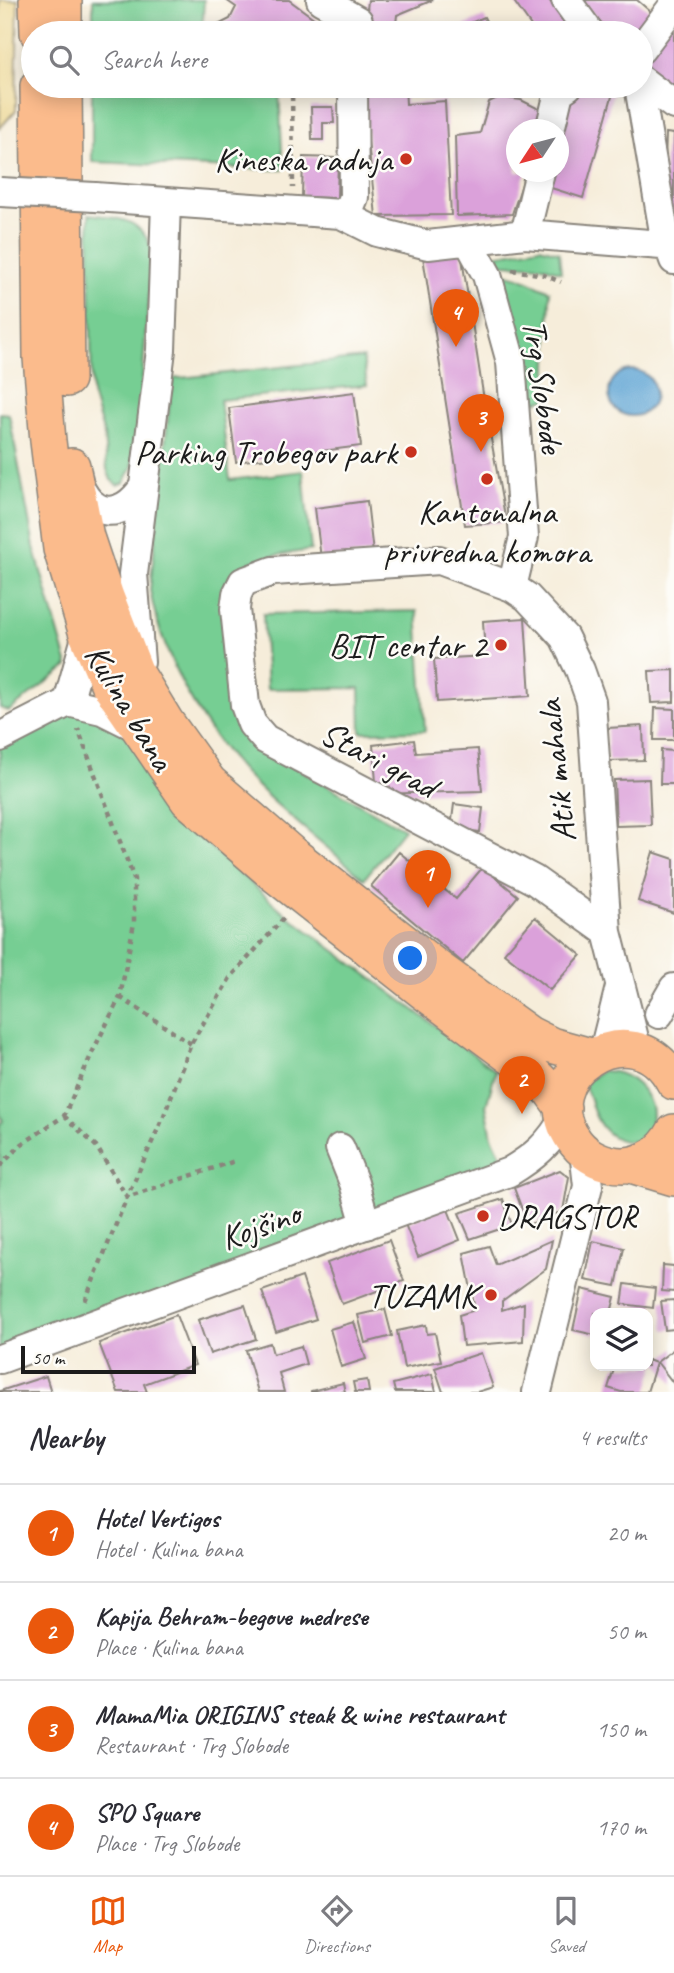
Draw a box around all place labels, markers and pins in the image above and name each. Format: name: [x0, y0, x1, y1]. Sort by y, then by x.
place label: Kineska radnja: [215, 137, 394, 182]
marker: Kineska radnja: [398, 151, 414, 167]
pin: 4: [433, 289, 479, 347]
pin: 3: [458, 394, 504, 452]
place label: Parking Trobegov park: [135, 430, 399, 475]
marker: Parking Trobegov park: [403, 444, 419, 460]
marker: Kantonalna privredna komora: [479, 471, 495, 487]
place label: Kantonalna privredna komora: [384, 489, 593, 574]
place label: BIT centar 2: [329, 623, 490, 668]
marker: BIT centar 2: [493, 637, 509, 653]
pin: 1: [405, 850, 451, 908]
pin: 2: [499, 1056, 545, 1114]
place label: DRAGSTOR: [497, 1194, 640, 1239]
marker: DRAGSTOR: [475, 1208, 491, 1224]
place label: TUZAMK: [368, 1273, 484, 1318]
marker: TUZAMK: [483, 1287, 499, 1303]

